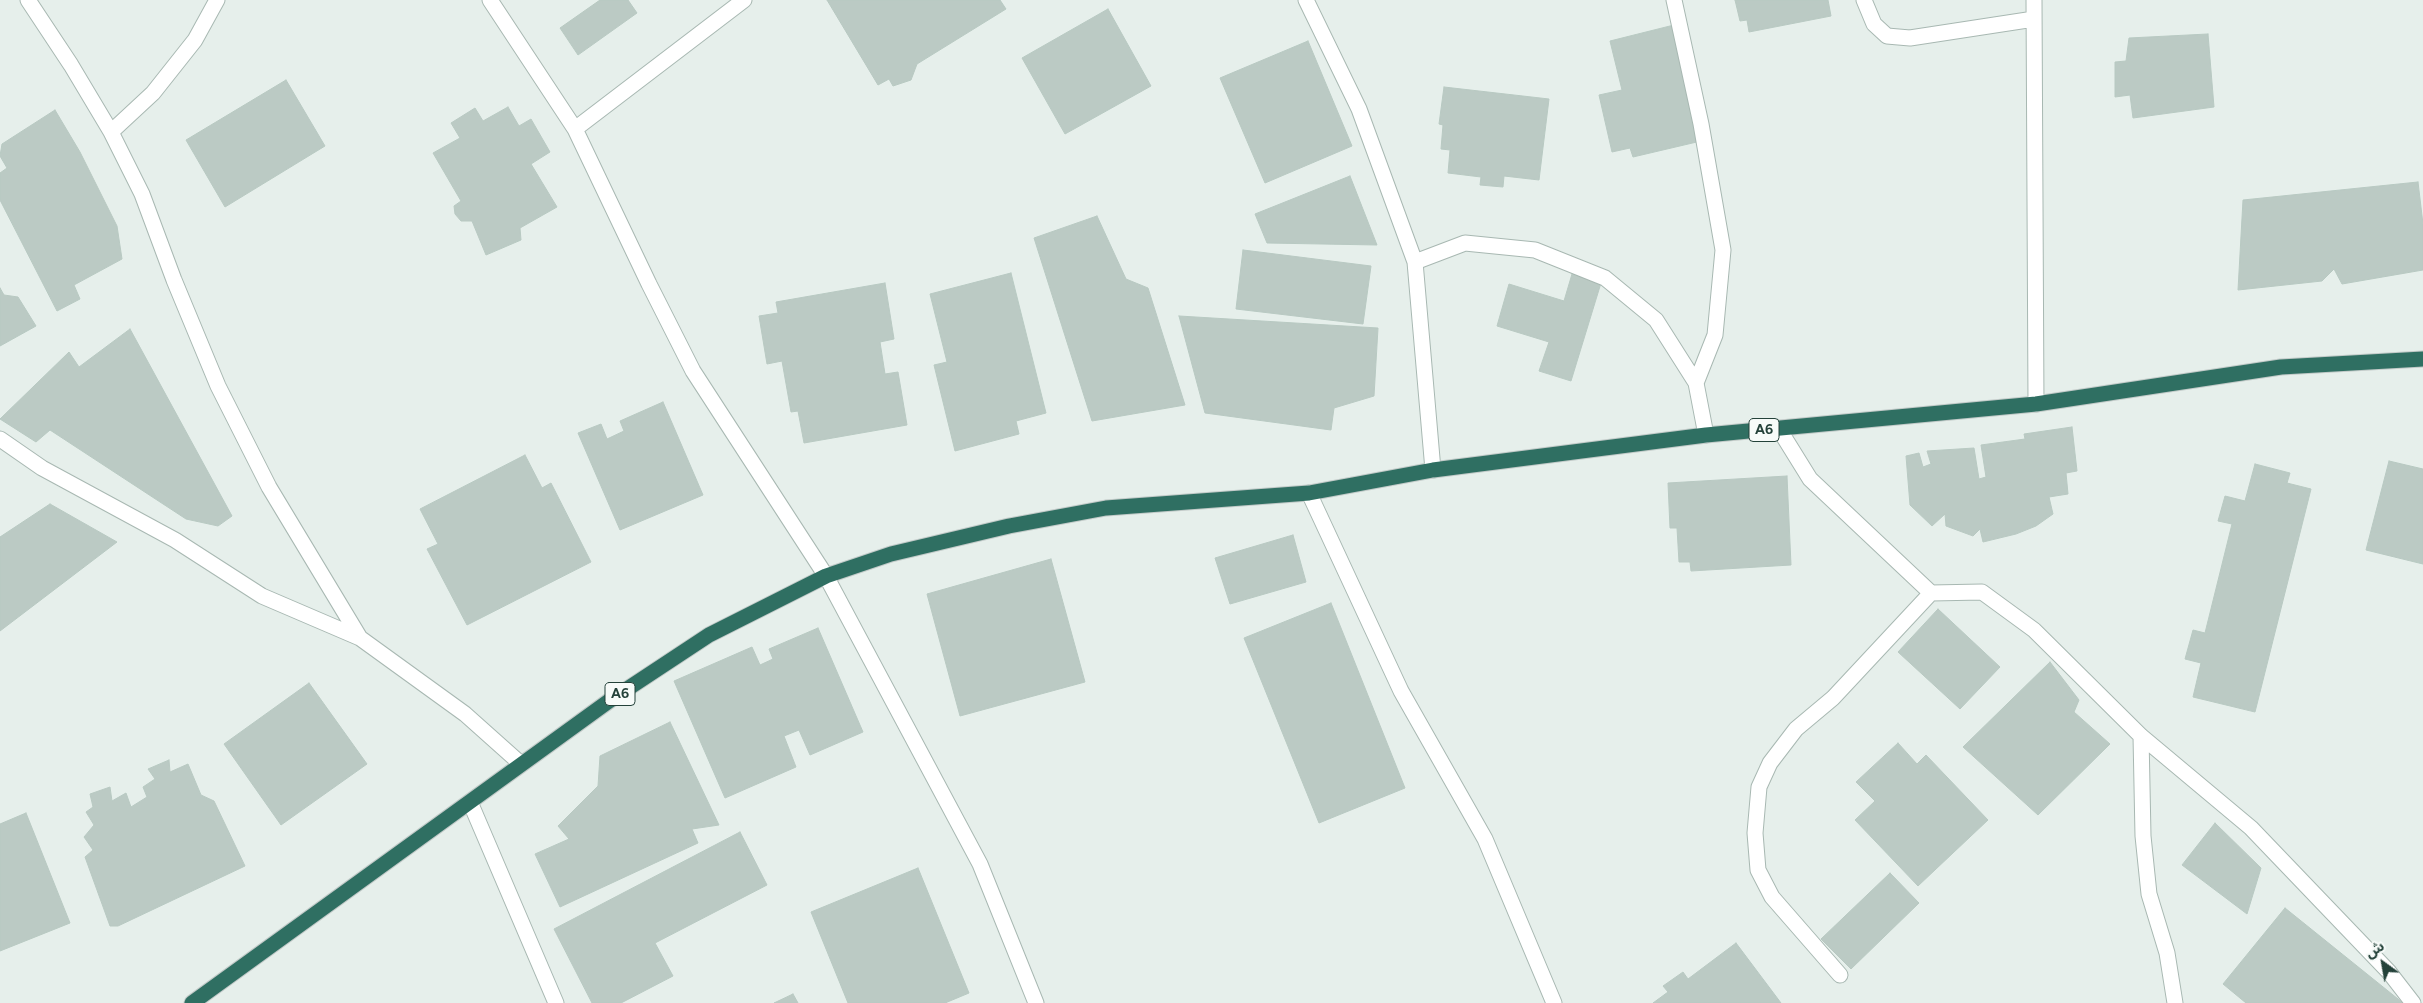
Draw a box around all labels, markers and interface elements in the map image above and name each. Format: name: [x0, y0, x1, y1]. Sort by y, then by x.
road number: A6: [1749, 418, 1779, 442]
road number: A6: [605, 682, 635, 706]
north arrow: [2358, 938, 2408, 988]
text: ش: [2362, 938, 2387, 962]

